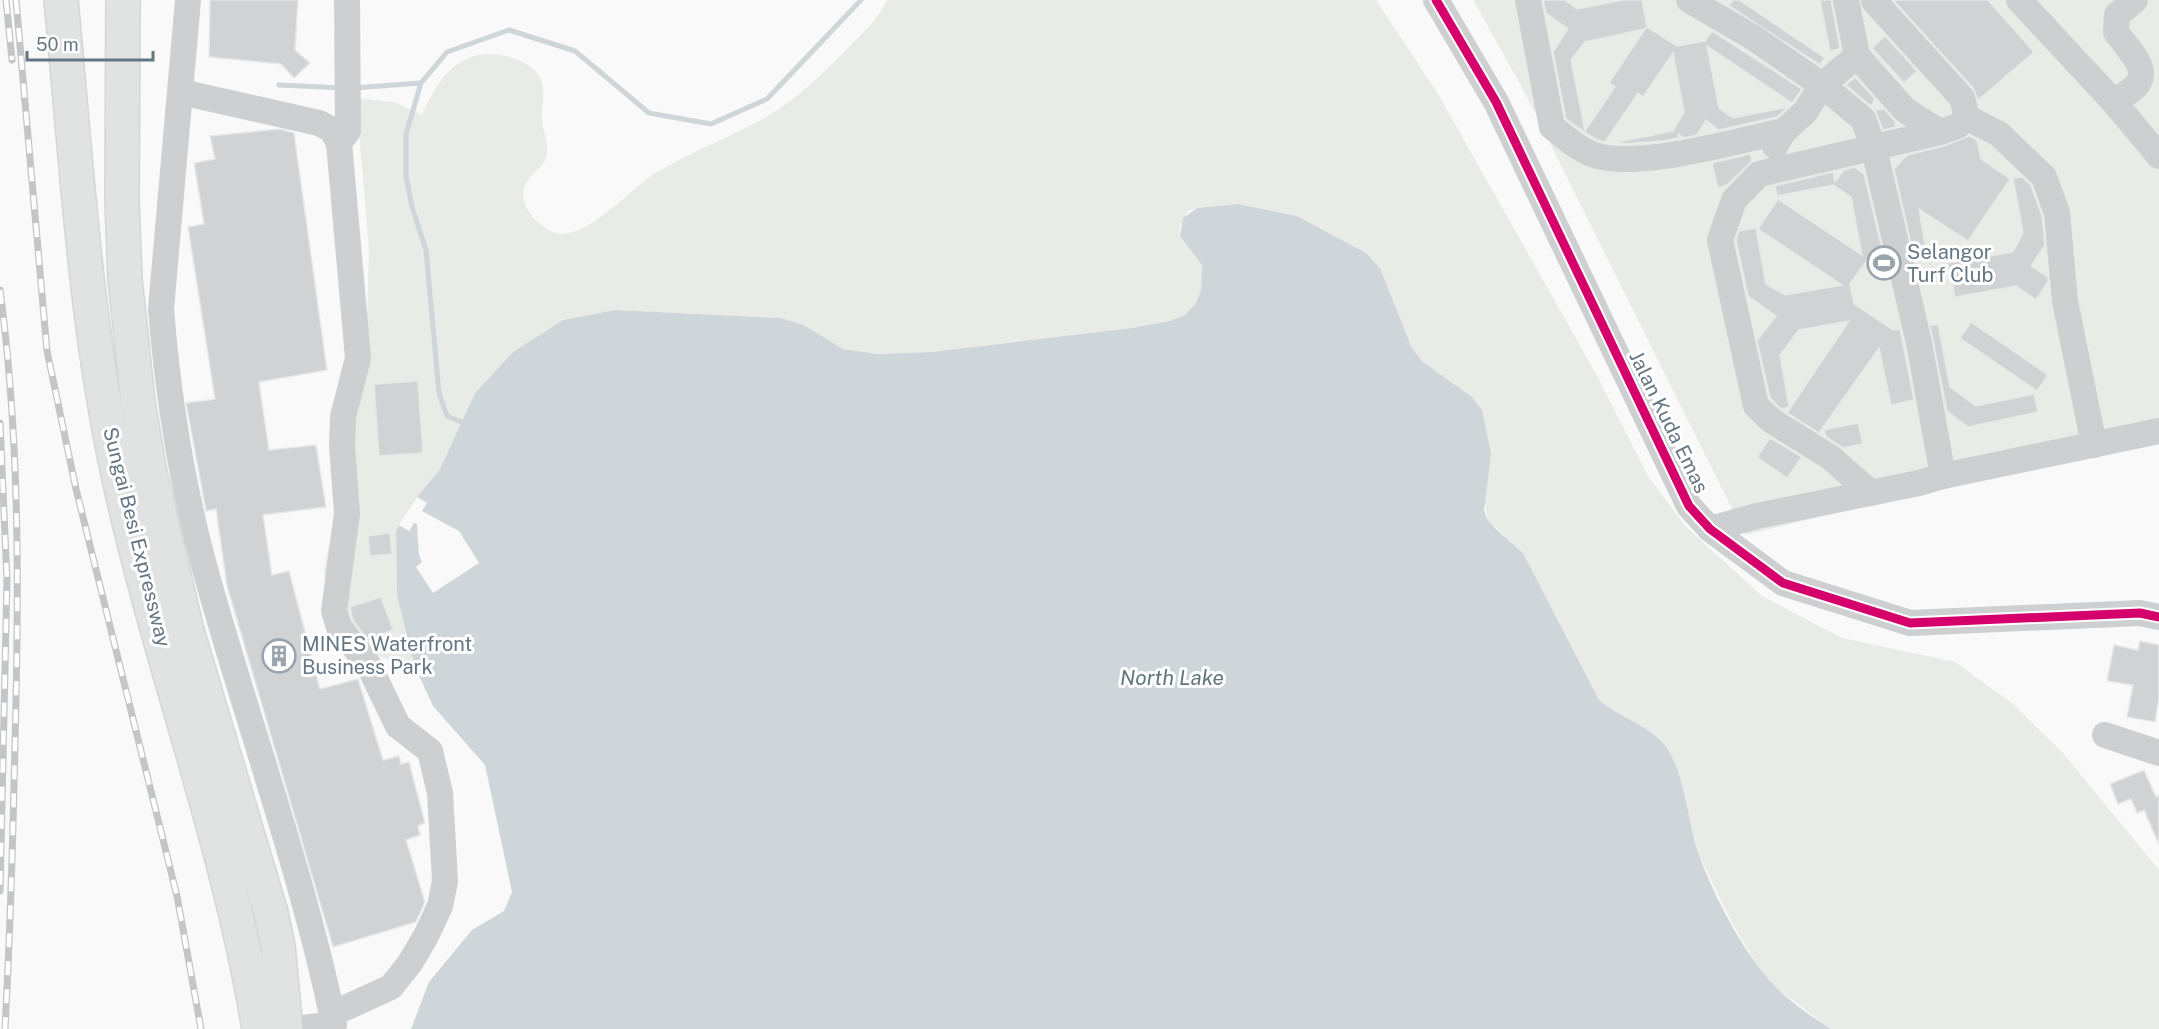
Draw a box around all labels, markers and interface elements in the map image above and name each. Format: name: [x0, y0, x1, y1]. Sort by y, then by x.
scale bar: [27, 24, 153, 62]
text: 50 m: [36, 34, 79, 55]
place label: Selangor Turf Club: [1907, 240, 1994, 287]
sports icon: Selangor Turf Club: [1866, 245, 1902, 281]
street label: Jalan Kuda Emas: [1624, 347, 1714, 497]
street label: Sungai Besi Expressway: [98, 425, 176, 650]
place label: MINES Waterfront Business Park: [302, 632, 472, 679]
building icon: MINES Waterfront Business Park: [261, 638, 297, 674]
water label: North Lake: [1120, 665, 1224, 690]

